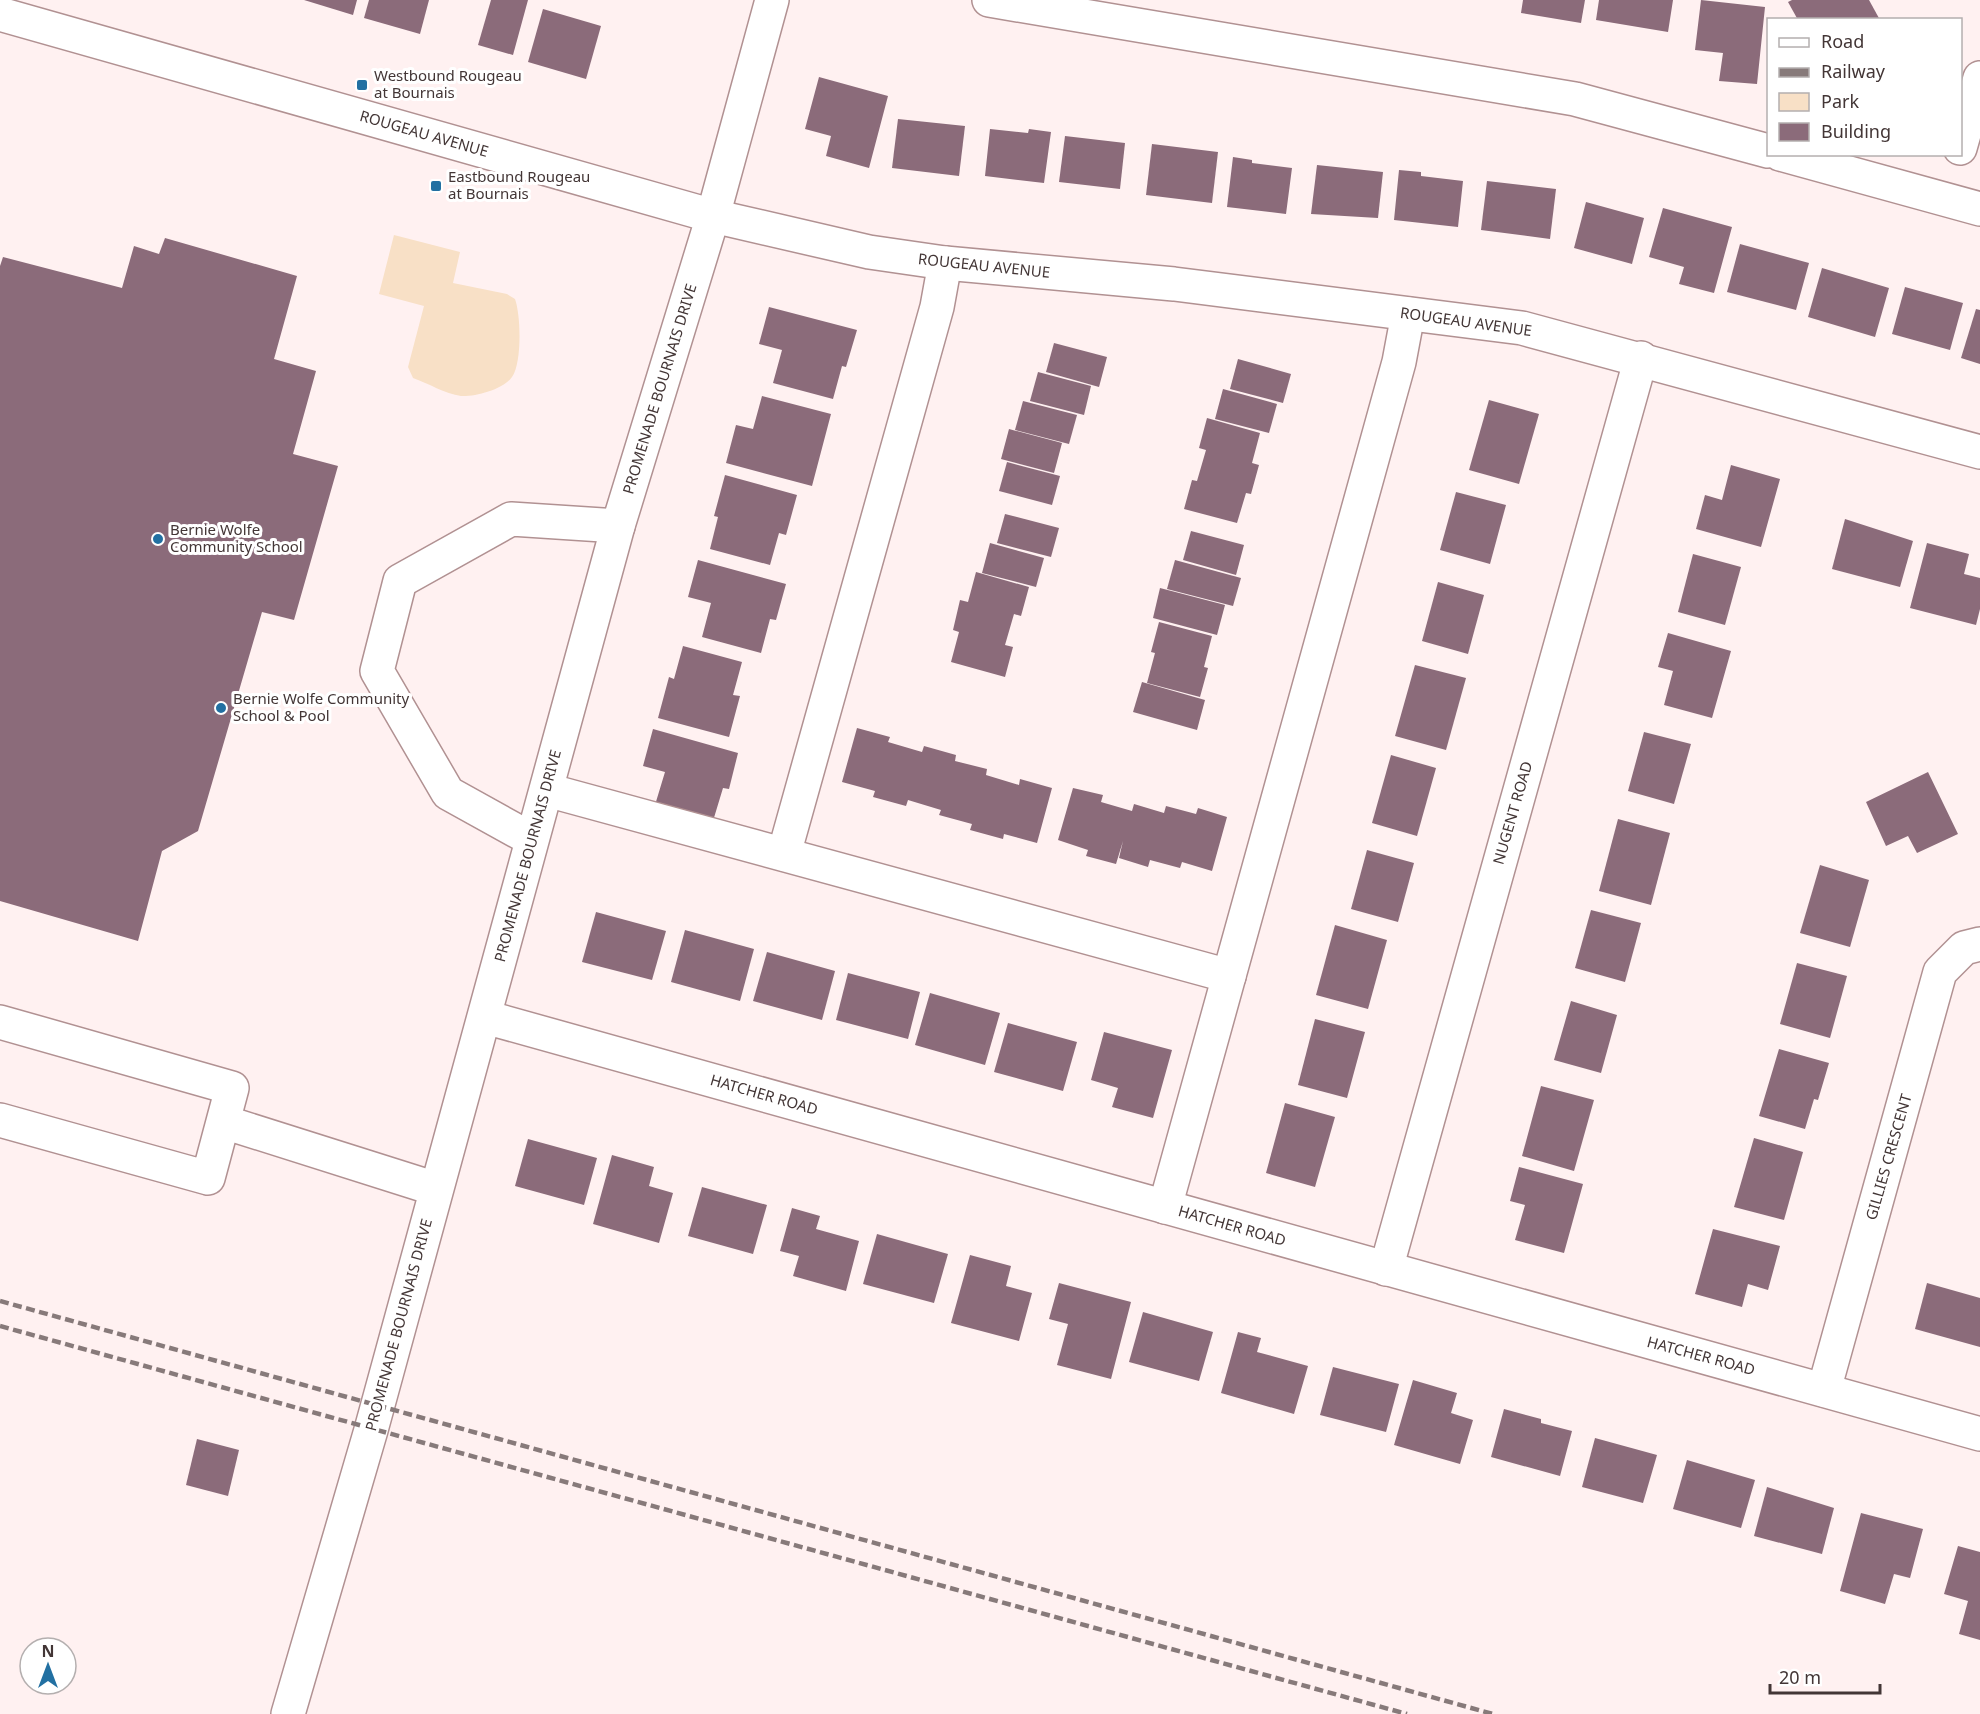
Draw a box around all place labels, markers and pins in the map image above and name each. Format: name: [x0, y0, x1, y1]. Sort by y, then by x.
place label: Westbound Rougeau at Bournais: [374, 65, 522, 102]
marker: Westbound Rougeau at Bournais: [355, 78, 369, 92]
place label: Eastbound Rougeau at Bournais: [448, 166, 590, 203]
marker: Eastbound Rougeau at Bournais: [429, 179, 443, 193]
place label: Bernie Wolfe Community School: [170, 519, 303, 556]
marker: Bernie Wolfe Community School: [151, 532, 165, 546]
place label: Bernie Wolfe Community School & Pool: [233, 688, 409, 725]
marker: Bernie Wolfe Community School & Pool: [214, 701, 228, 715]

